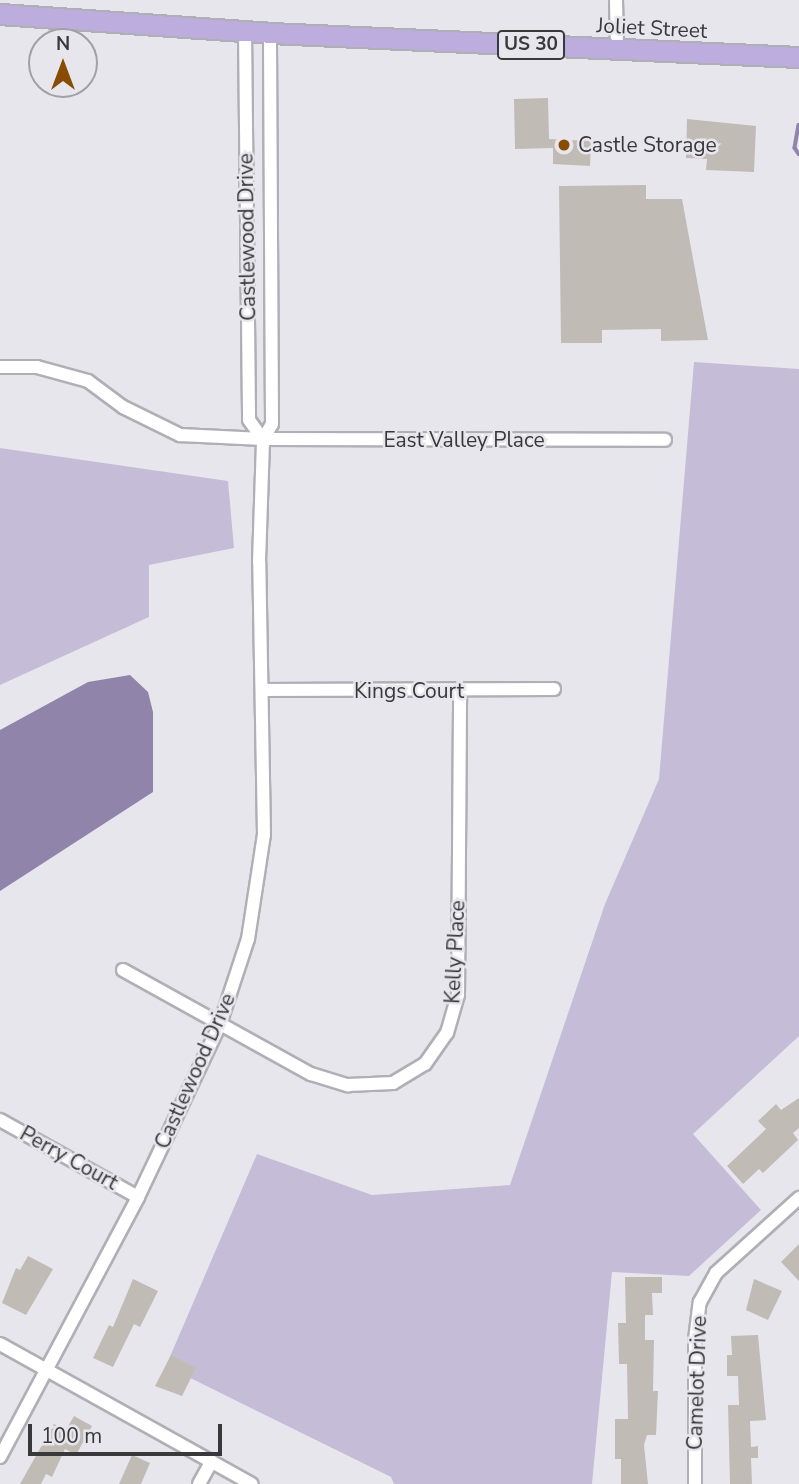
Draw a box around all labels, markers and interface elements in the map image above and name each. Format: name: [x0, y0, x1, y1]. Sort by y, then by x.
street label: Joliet Street: [596, 13, 708, 43]
north arrow: [28, 28, 98, 98]
road number: US 30: [496, 30, 566, 60]
text: N: [56, 31, 70, 57]
place label: Castle Storage: [578, 132, 717, 158]
marker: Castle Storage: [556, 137, 572, 153]
street label: Castlewood Drive: [233, 153, 261, 321]
street label: East Valley Place: [383, 427, 545, 453]
street label: Kings Court: [354, 678, 464, 704]
street label: Kelly Place: [440, 900, 470, 1004]
street label: Castlewood Drive: [149, 989, 241, 1153]
street label: Perry Court: [16, 1121, 122, 1195]
street label: Camelot Drive: [682, 1315, 712, 1451]
scale bar: [32, 1410, 226, 1454]
text: 100 m: [41, 1422, 102, 1450]

